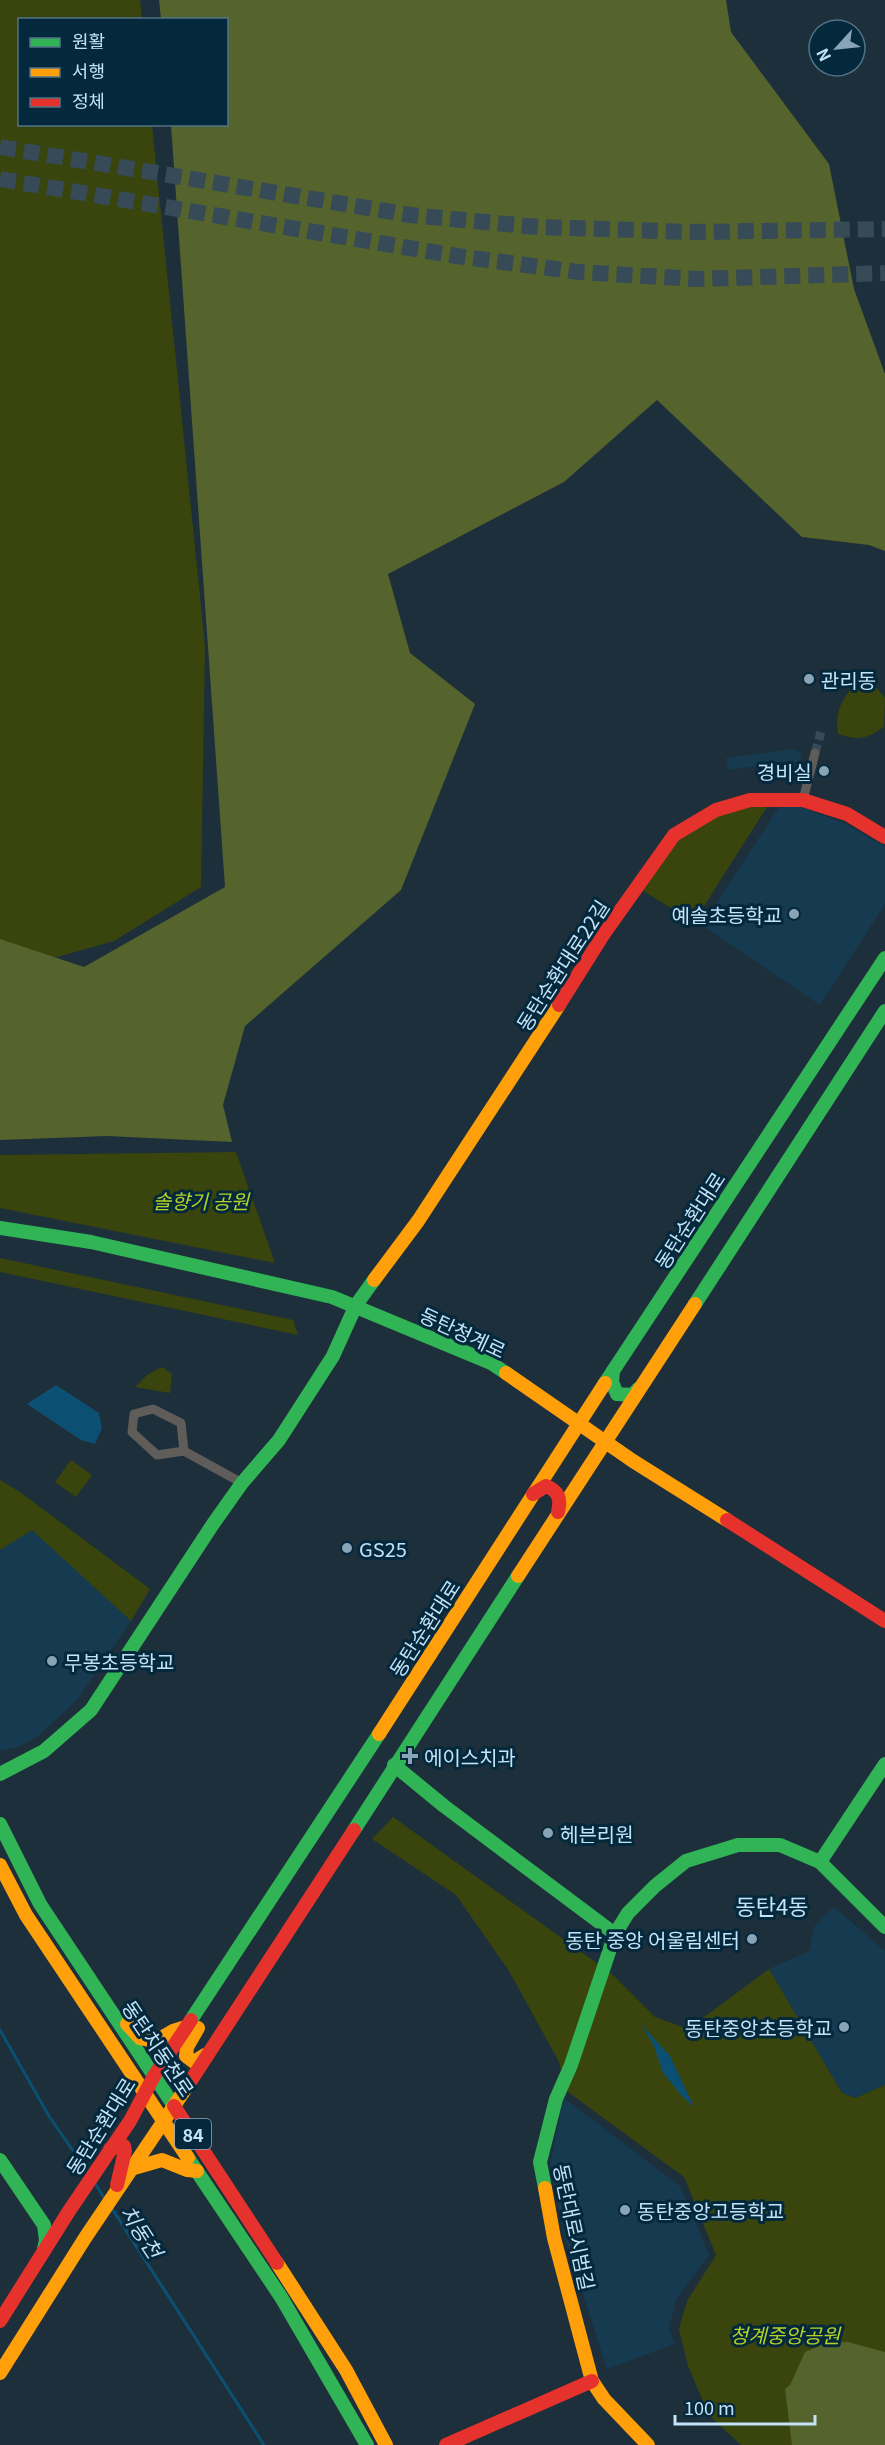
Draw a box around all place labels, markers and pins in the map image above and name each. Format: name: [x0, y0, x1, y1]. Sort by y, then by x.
place label: 관리동: [821, 665, 876, 694]
marker: 관리동: [802, 672, 816, 686]
place label: 경비실: [757, 757, 812, 786]
marker: 경비실: [817, 764, 831, 778]
place label: 예솔초등학교: [672, 900, 782, 929]
marker: 예솔초등학교: [787, 907, 801, 921]
place label: GS25: [359, 1534, 407, 1563]
marker: GS25: [340, 1541, 354, 1555]
place label: 무봉초등학교: [64, 1647, 174, 1676]
marker: 무봉초등학교: [45, 1654, 59, 1668]
place label: 에이스치과: [424, 1742, 516, 1771]
marker: 에이스치과: [401, 1747, 419, 1765]
place label: 헤븐리원: [560, 1819, 634, 1848]
marker: 헤븐리원: [541, 1826, 555, 1840]
place label: 동탄 중앙 어울림센터: [565, 1925, 740, 1954]
marker: 동탄 중앙 어울림센터: [745, 1932, 759, 1946]
place label: 동탄중앙초등학교: [685, 2013, 832, 2042]
marker: 동탄중앙초등학교: [837, 2020, 851, 2034]
place label: 동탄중앙고등학교: [637, 2196, 784, 2225]
marker: 동탄중앙고등학교: [618, 2203, 632, 2217]

